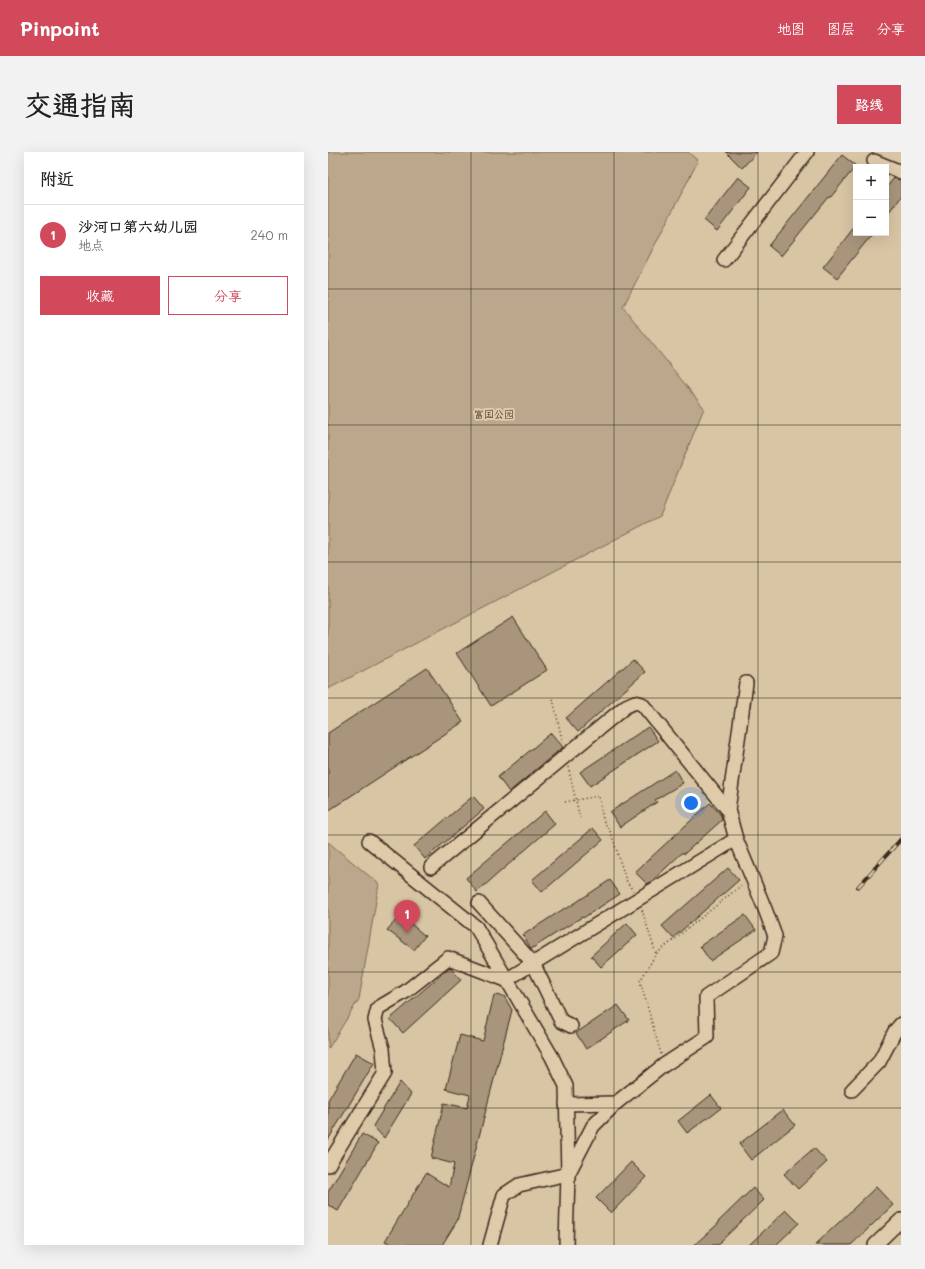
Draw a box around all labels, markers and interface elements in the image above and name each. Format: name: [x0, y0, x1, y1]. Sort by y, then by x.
text: Pinpoint: [20, 16, 100, 41]
text: 地图: [777, 19, 805, 38]
text: 图层: [827, 19, 855, 38]
text: 分享: [877, 19, 905, 38]
button: 路线: [837, 85, 901, 124]
text: 交通指南: [24, 86, 136, 122]
map controls: [853, 164, 889, 236]
button: +: [853, 164, 889, 200]
text: 附近: [40, 167, 74, 189]
button: −: [853, 200, 889, 236]
text: 沙河口第六幼儿园: [78, 216, 198, 236]
text: 1: [50, 226, 56, 243]
text: 240 m: [251, 226, 288, 243]
text: 地点: [78, 236, 104, 253]
button: 收藏: [40, 276, 160, 315]
button: 分享: [168, 276, 288, 315]
park label: 富国公园: [474, 407, 514, 421]
your location: [681, 793, 701, 813]
pin: 1: [394, 900, 420, 933]

